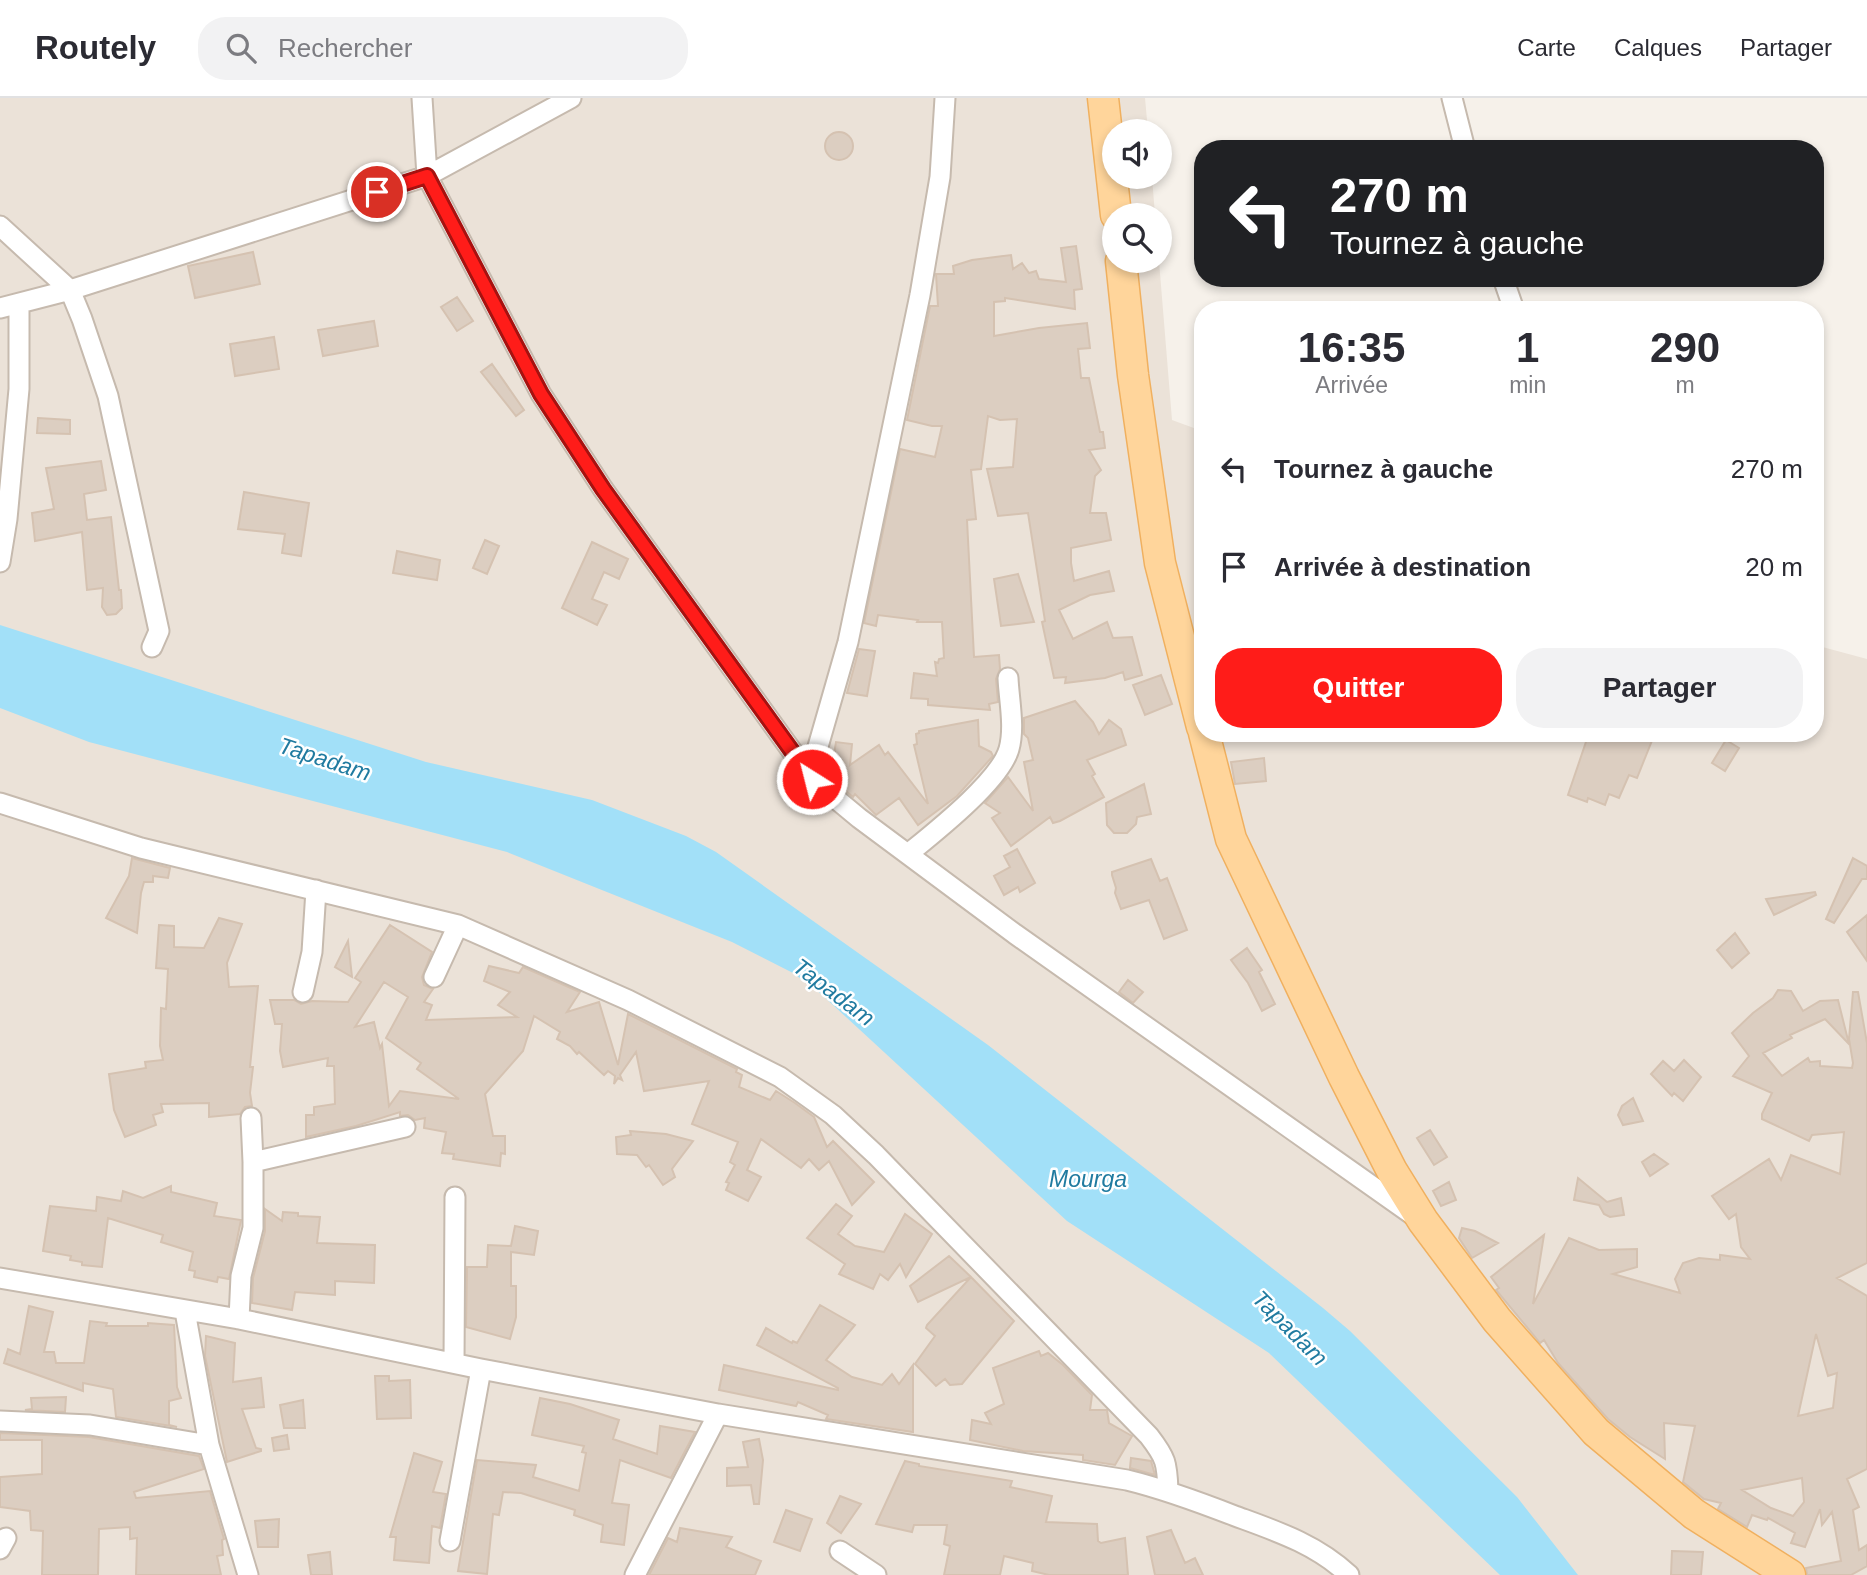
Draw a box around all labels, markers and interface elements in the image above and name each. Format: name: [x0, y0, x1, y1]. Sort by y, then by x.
search box: [198, 17, 688, 80]
text: Routely: [35, 29, 156, 66]
icon: search: [222, 29, 260, 67]
text: Rechercher: [278, 33, 412, 63]
text: Carte: [1517, 34, 1576, 61]
text: Calques: [1614, 34, 1702, 61]
text: Partager: [1740, 34, 1832, 61]
map controls: [1102, 119, 1172, 273]
button: sound: [1102, 119, 1172, 189]
pin: [347, 162, 407, 222]
icon: left: [1215, 168, 1306, 259]
text: 270 m: [1330, 168, 1469, 222]
icon: arrive: [358, 173, 396, 211]
button: search: [1102, 203, 1172, 273]
text: Tournez à gauche: [1330, 225, 1584, 261]
text: 16:35: [1298, 324, 1405, 371]
text: 1: [1516, 324, 1539, 371]
text: 290: [1650, 324, 1720, 371]
text: Arrivée: [1315, 372, 1388, 398]
text: min: [1509, 372, 1546, 398]
text: m: [1676, 372, 1695, 398]
icon: left: [1215, 450, 1253, 488]
text: Tournez à gauche: [1274, 454, 1493, 484]
text: 270 m: [1731, 454, 1803, 484]
icon: arrive: [1215, 548, 1253, 586]
text: Arrivée à destination: [1274, 552, 1531, 582]
text: 20 m: [1745, 552, 1803, 582]
button: Quitter: [1215, 648, 1502, 728]
button: Partager: [1516, 648, 1803, 728]
water label: Tapadam: [276, 732, 374, 786]
position arrow: [775, 742, 849, 816]
water label: Tapadam: [788, 953, 880, 1031]
water label: Mourga: [1049, 1166, 1127, 1192]
water label: Tapadam: [1247, 1285, 1333, 1371]

